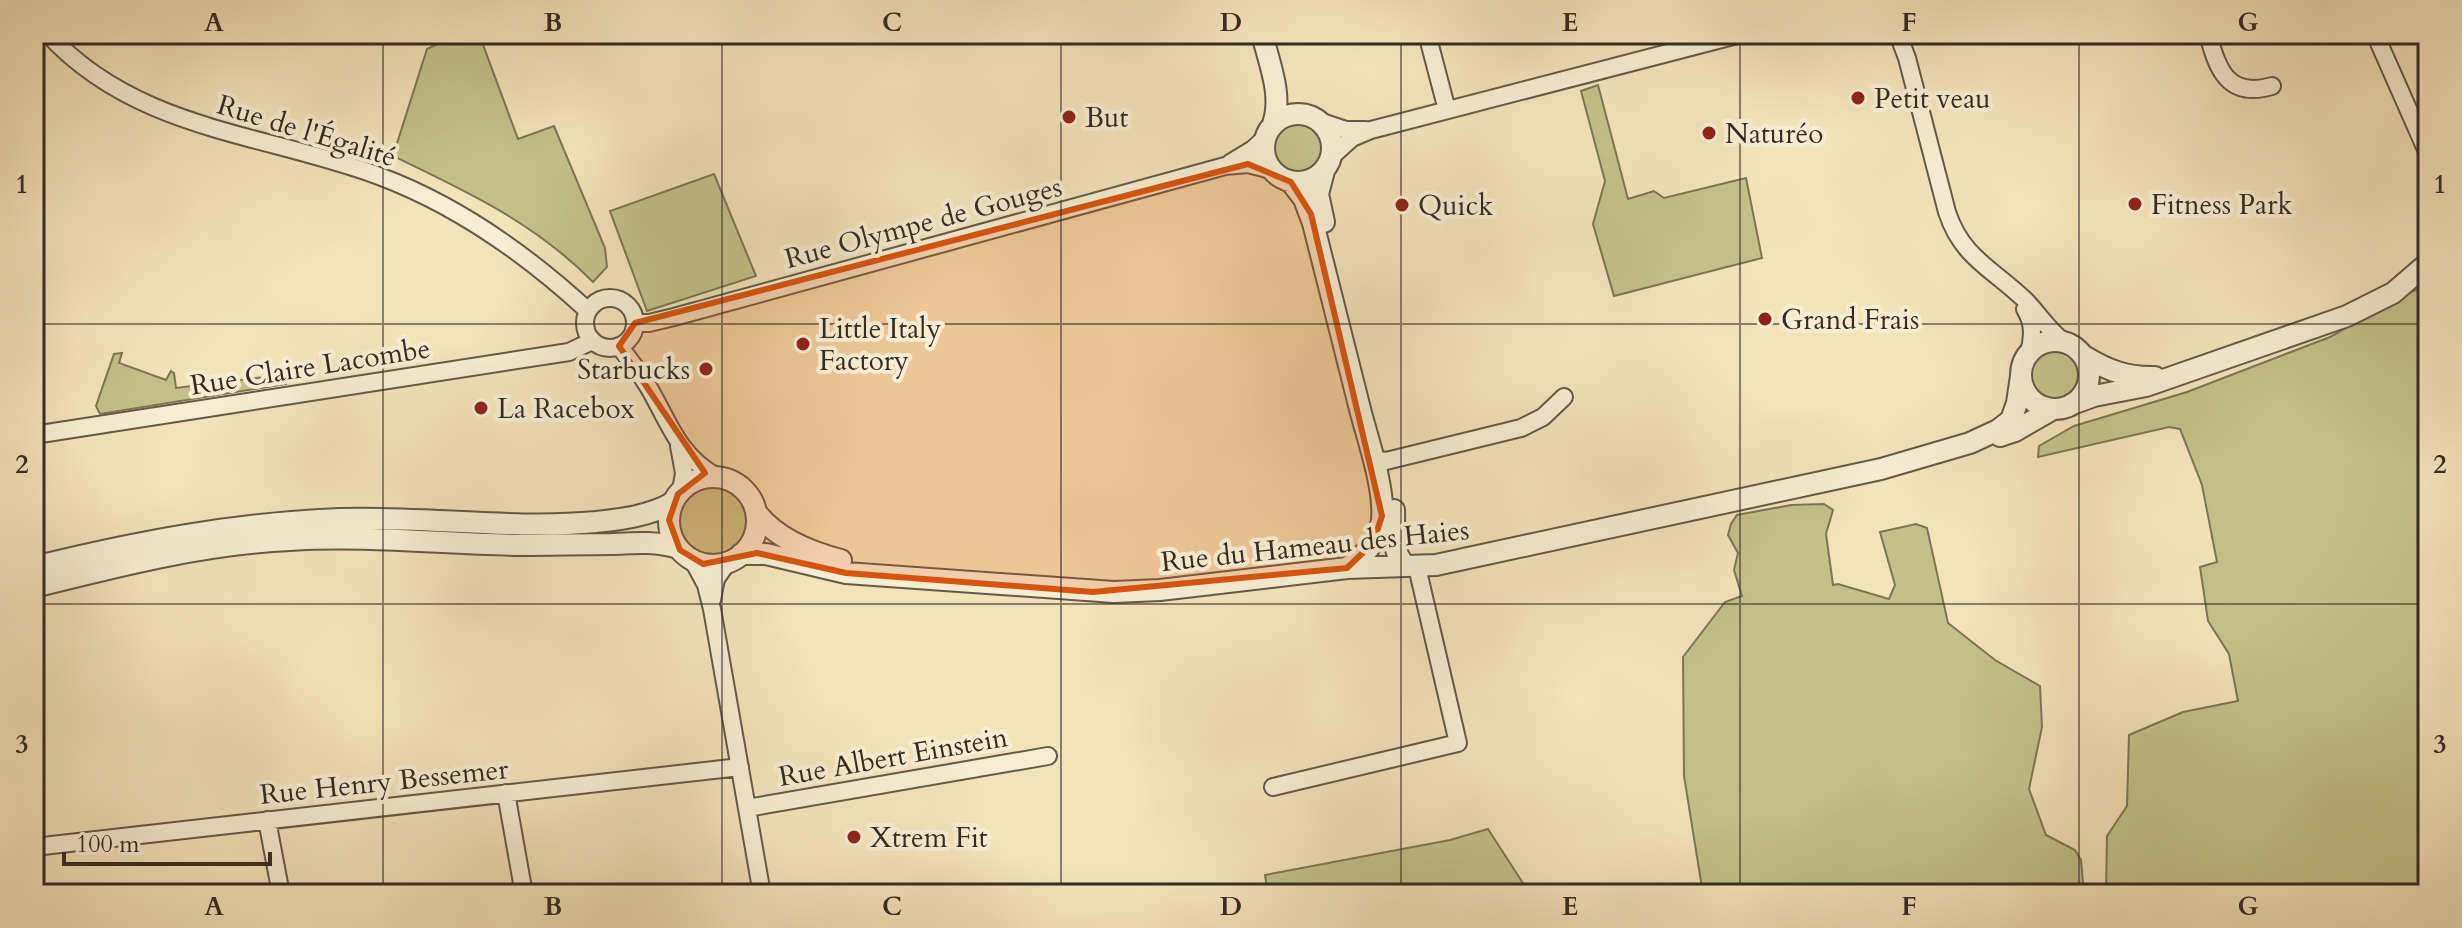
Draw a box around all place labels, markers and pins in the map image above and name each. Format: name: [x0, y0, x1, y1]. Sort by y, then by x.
place label: Petit veau: [1874, 80, 1991, 118]
marker: Petit veau: [1849, 89, 1867, 107]
place label: But: [1085, 99, 1128, 137]
marker: But: [1060, 108, 1078, 126]
place label: Naturéo: [1725, 115, 1823, 153]
marker: Naturéo: [1700, 124, 1718, 142]
place label: Fitness Park: [2151, 186, 2292, 224]
place label: Quick: [1418, 187, 1493, 225]
marker: Fitness Park: [2126, 195, 2144, 213]
marker: Quick: [1393, 196, 1411, 214]
place label: Grand Frais: [1781, 301, 1919, 339]
place label: Little Italy Factory: [819, 310, 941, 380]
marker: Grand Frais: [1756, 310, 1774, 328]
marker: Little Italy Factory: [794, 335, 812, 353]
place label: Starbucks: [577, 351, 690, 389]
marker: Starbucks: [697, 360, 715, 378]
place label: La Racebox: [497, 390, 635, 428]
marker: La Racebox: [472, 399, 490, 417]
place label: Xtrem Fit: [870, 819, 988, 857]
marker: Xtrem Fit: [845, 828, 863, 846]

